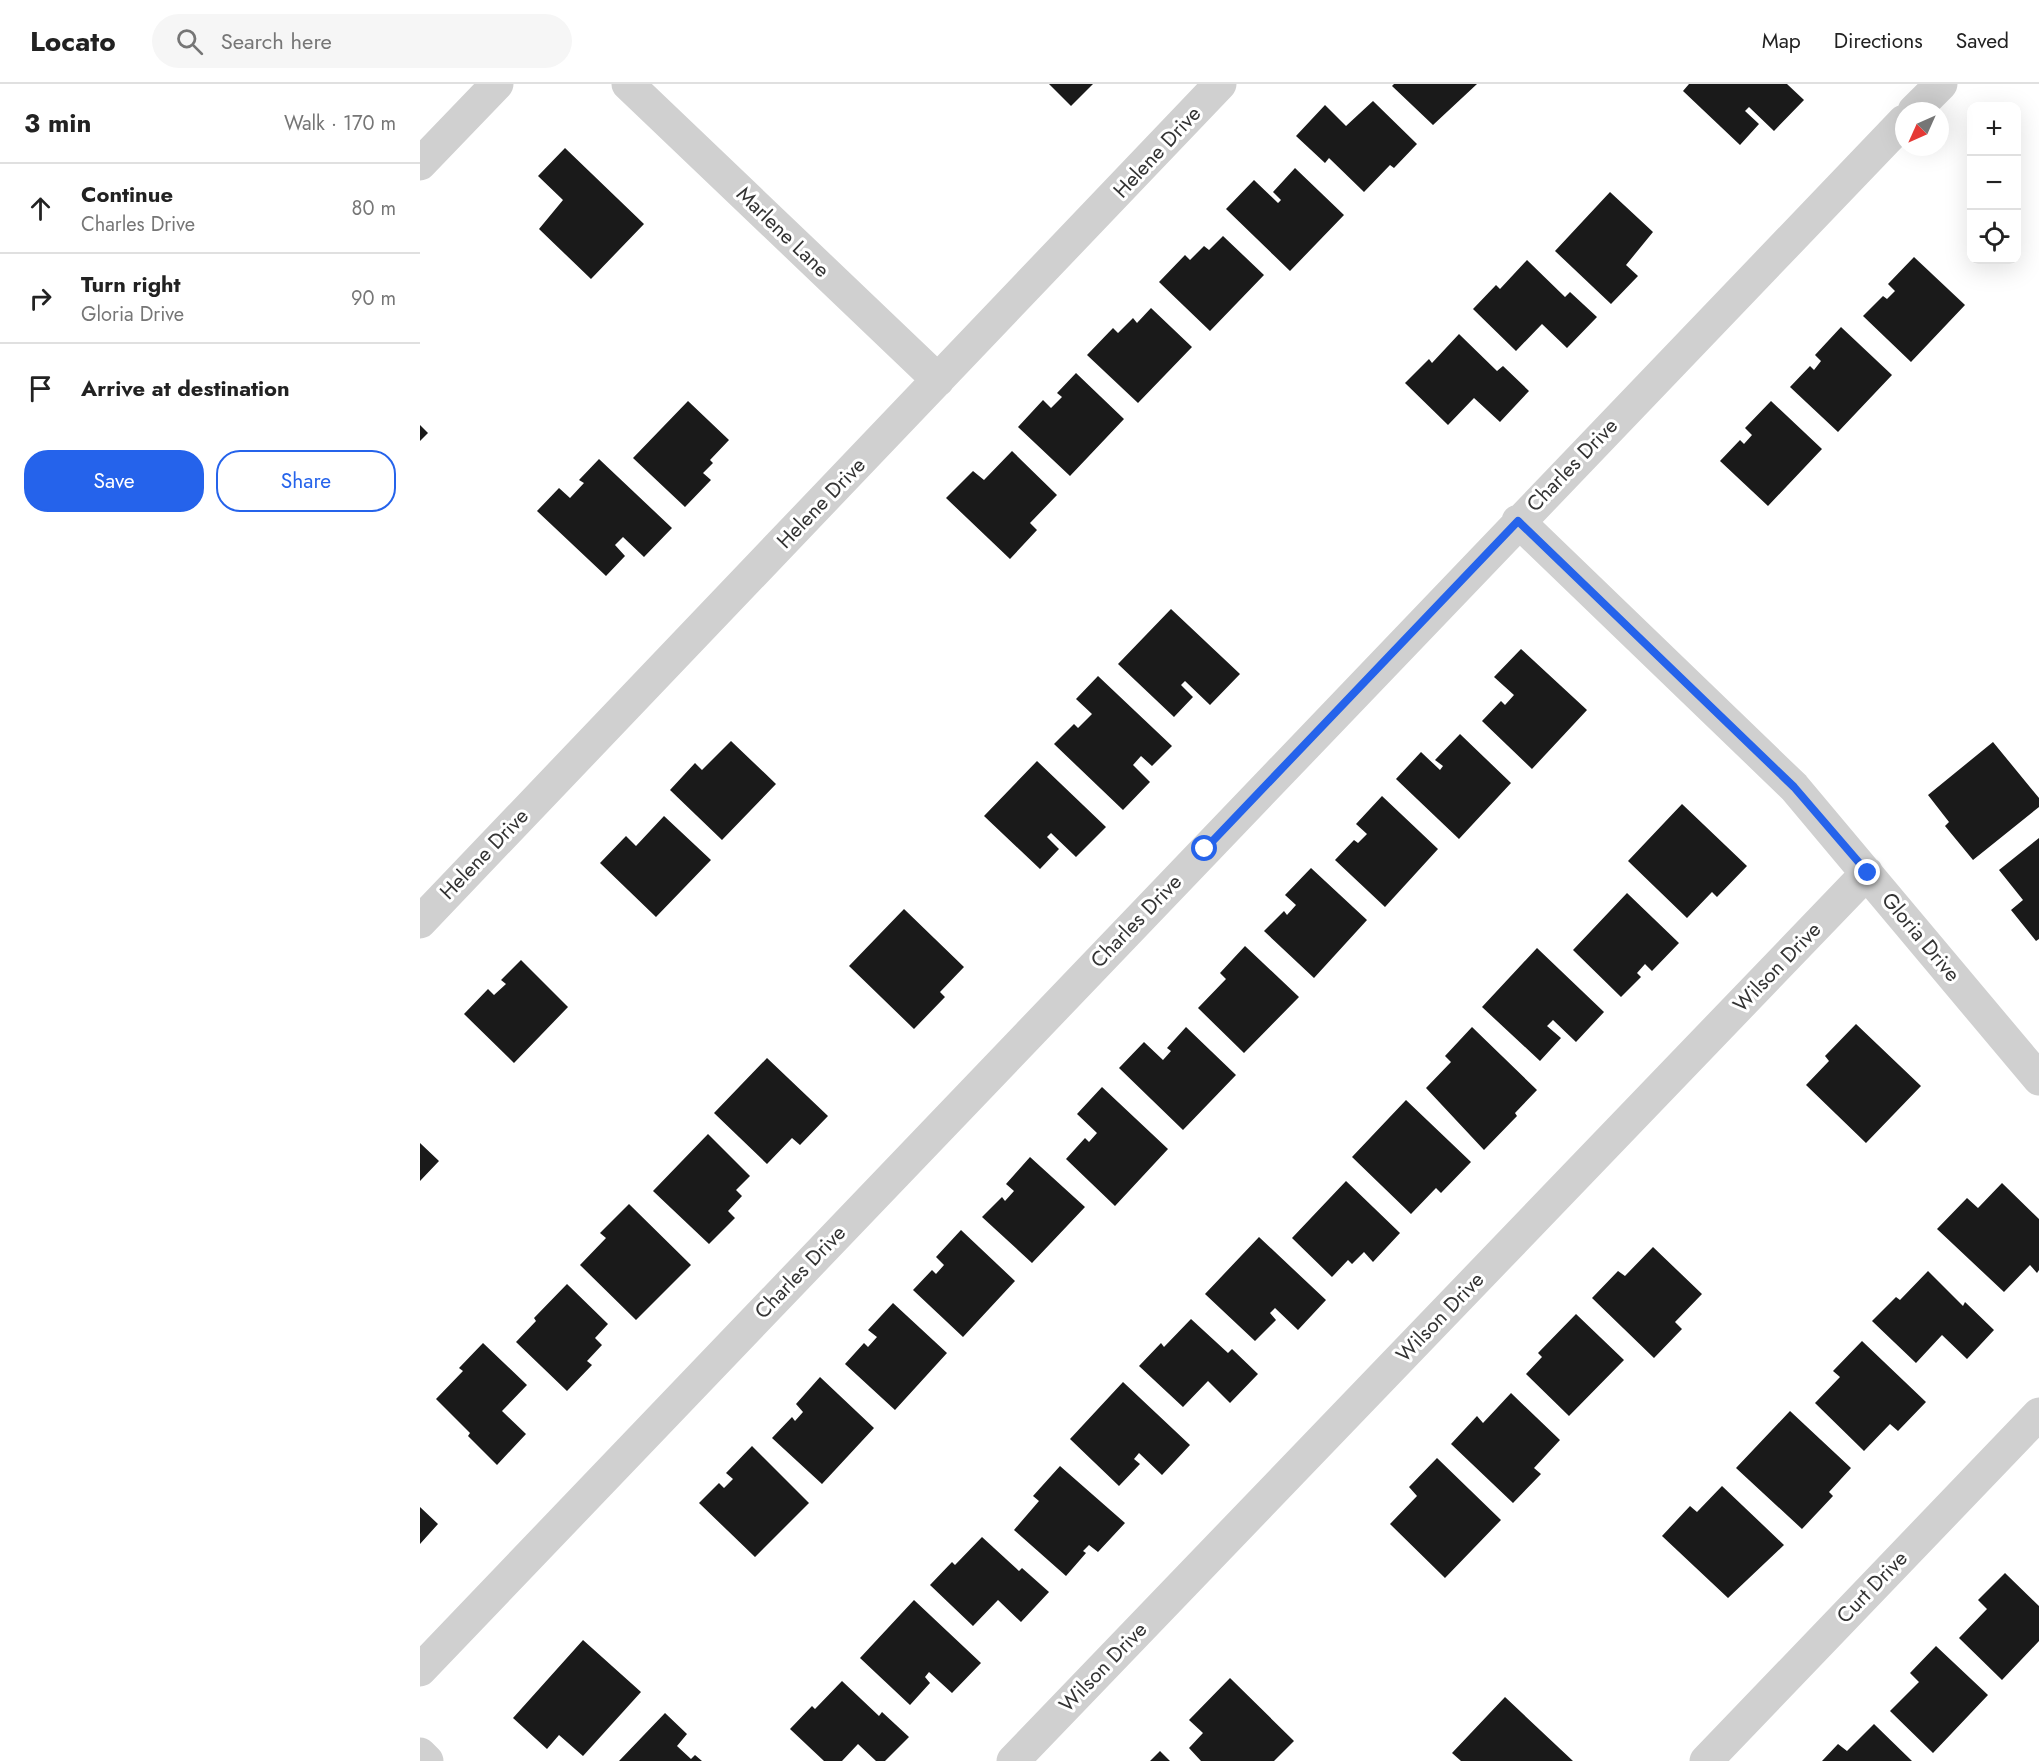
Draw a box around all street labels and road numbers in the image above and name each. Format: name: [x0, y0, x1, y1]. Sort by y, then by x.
street label: Helene Drive: [1106, 99, 1208, 205]
street label: Marlene Lane: [730, 180, 837, 284]
street label: Charles Drive: [1520, 411, 1625, 519]
street label: Helene Drive: [770, 451, 872, 555]
street label: Helene Drive: [433, 802, 535, 906]
street label: Charles Drive: [1084, 867, 1189, 975]
street label: Gloria Drive: [1875, 886, 1967, 988]
street label: Wilson Drive: [1726, 915, 1828, 1019]
street label: Charles Drive: [748, 1218, 853, 1326]
street label: Wilson Drive: [1389, 1265, 1491, 1369]
street label: Curt Drive: [1830, 1544, 1914, 1630]
street label: Wilson Drive: [1052, 1615, 1154, 1719]

